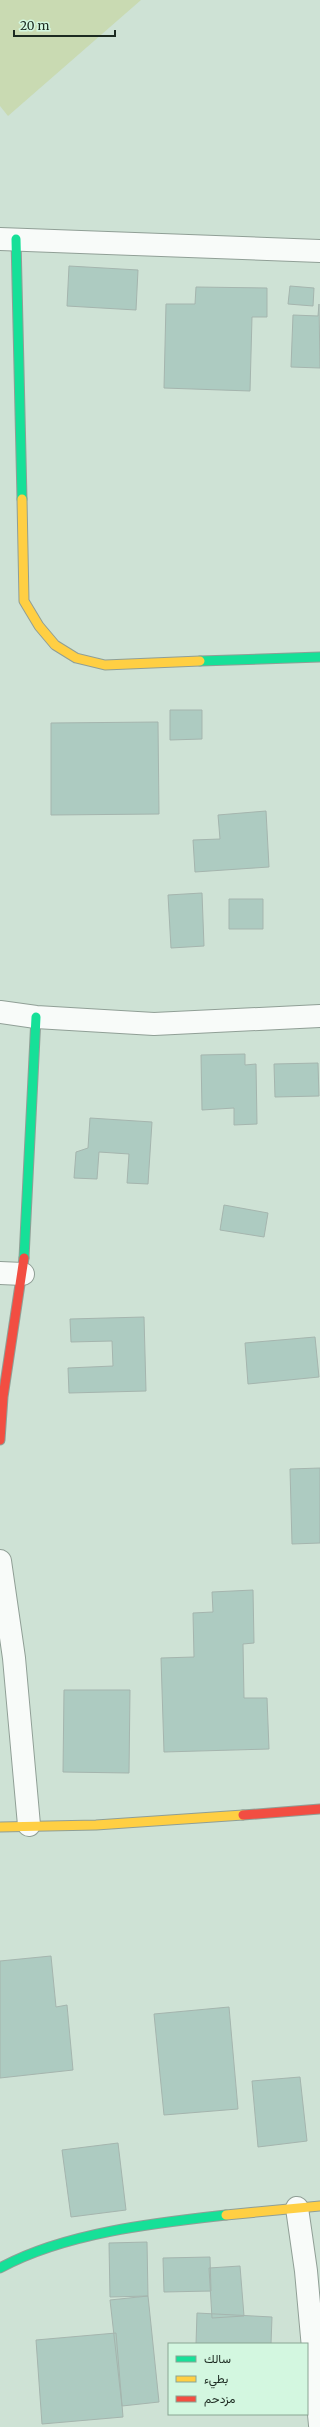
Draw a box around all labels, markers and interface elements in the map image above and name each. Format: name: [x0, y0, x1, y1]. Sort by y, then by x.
scale bar: [14, 12, 115, 38]
text: 20 m: [20, 18, 49, 33]
legend: [168, 2343, 308, 2415]
text: سالك: [204, 2351, 231, 2366]
text: بطيء: [204, 2371, 228, 2389]
text: مزدحم: [204, 2391, 235, 2407]

